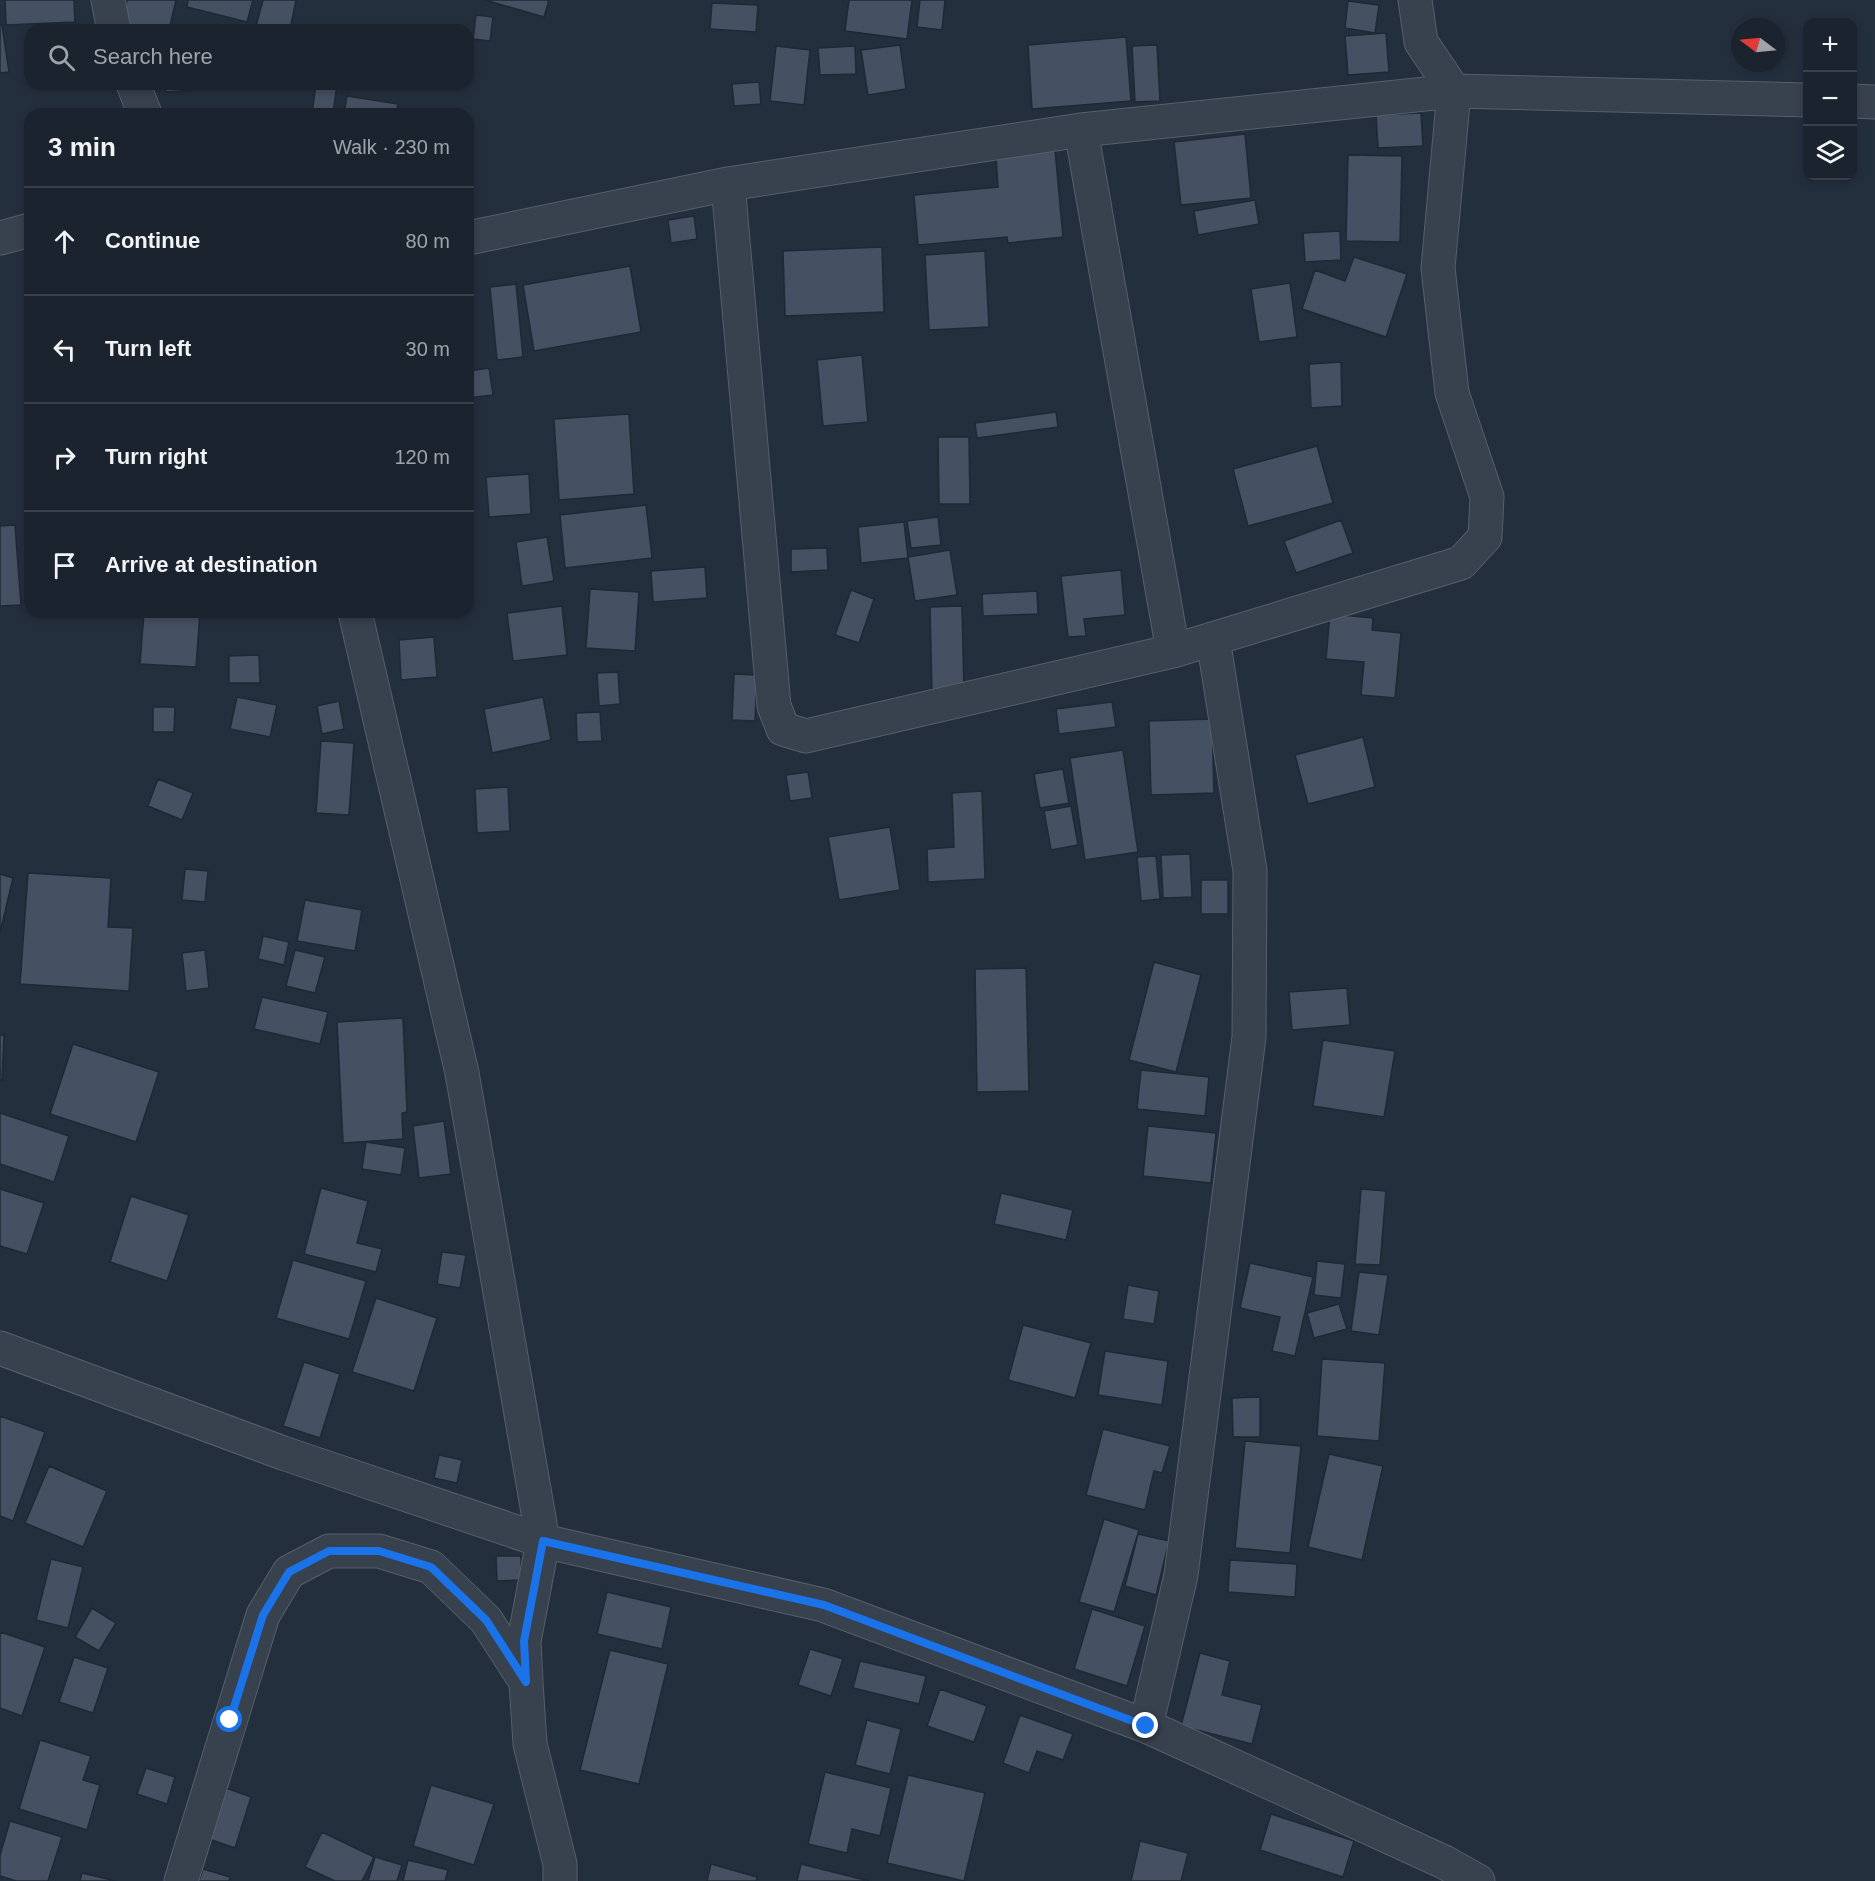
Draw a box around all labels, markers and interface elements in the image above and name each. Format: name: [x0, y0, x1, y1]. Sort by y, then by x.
north arrow: [1731, 18, 1785, 72]
map controls: [1803, 18, 1857, 180]
button: +: [1803, 18, 1857, 72]
search box: [24, 24, 474, 90]
icon: search: [45, 41, 78, 74]
text: Search here: [93, 44, 213, 69]
button: −: [1803, 72, 1857, 126]
button: layers: [1803, 126, 1857, 180]
text: 3 min: [48, 132, 116, 162]
text: Walk · 230 m: [333, 136, 450, 158]
icon: ahead: [48, 225, 81, 258]
text: Continue: [105, 228, 200, 253]
text: 80 m: [406, 230, 450, 252]
icon: left: [48, 333, 81, 366]
text: Turn left: [105, 336, 191, 361]
text: 30 m: [406, 338, 450, 360]
icon: right: [48, 441, 81, 474]
text: Turn right: [105, 444, 207, 469]
text: 120 m: [394, 446, 450, 468]
icon: arrive: [48, 549, 81, 582]
text: Arrive at destination: [105, 552, 318, 577]
route start: [216, 1706, 242, 1732]
route end: [1132, 1712, 1158, 1738]

